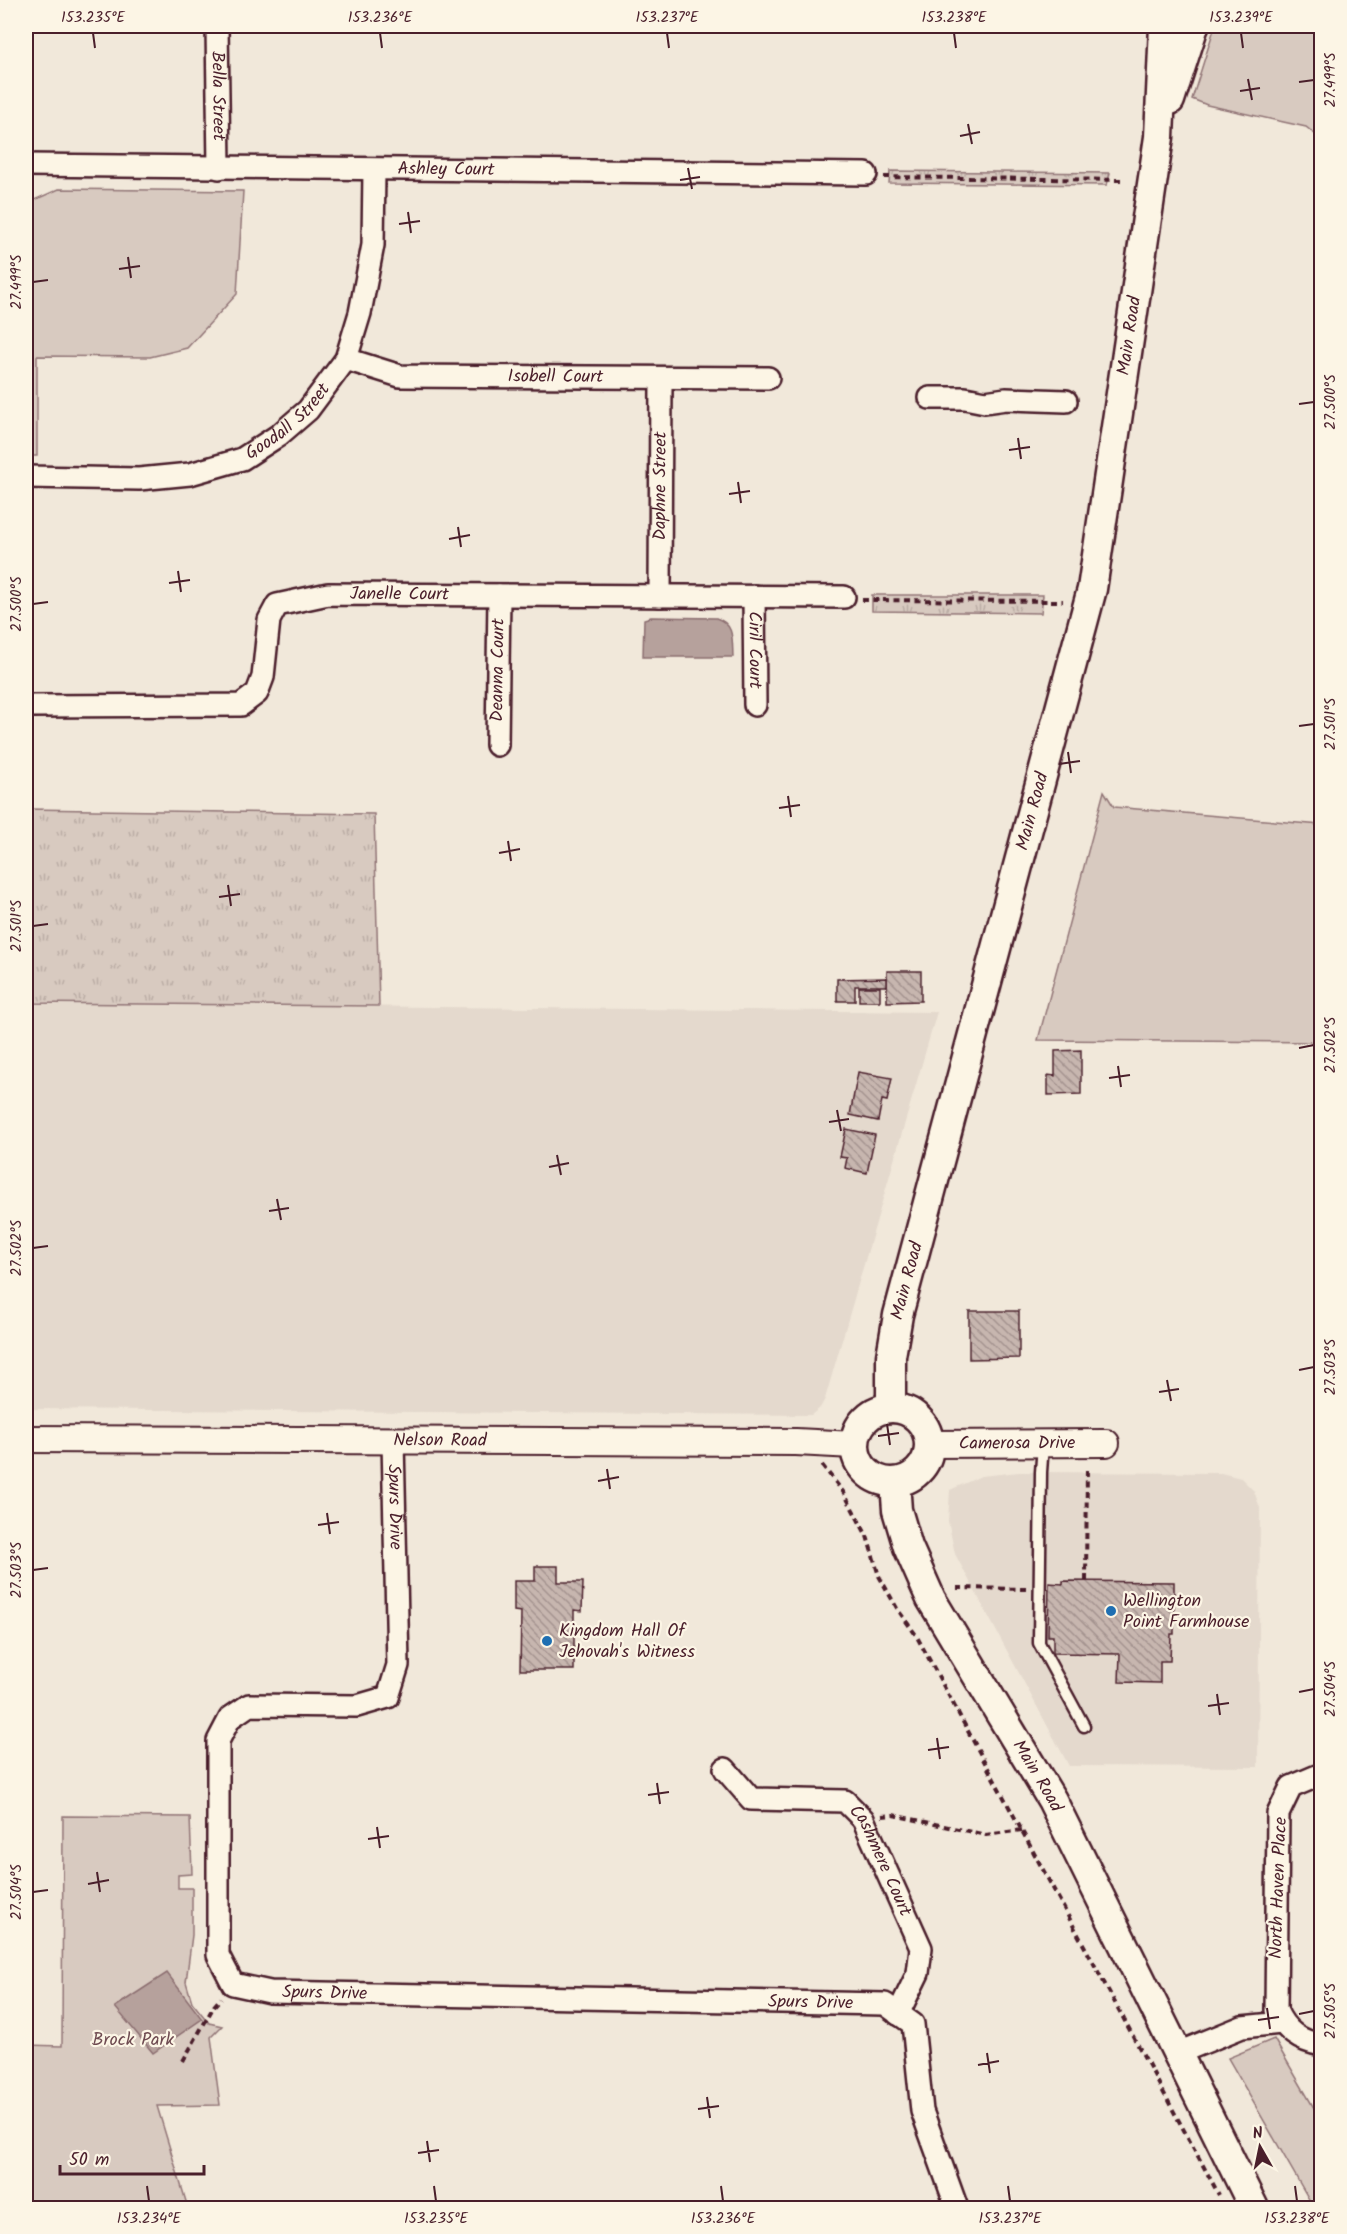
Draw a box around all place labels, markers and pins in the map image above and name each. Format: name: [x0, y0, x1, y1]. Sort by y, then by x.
place label: Wellington Point Farmhouse: [1123, 1587, 1249, 1637]
marker: Wellington Point Farmhouse: [1104, 1604, 1118, 1618]
place label: Kingdom Hall Of Jehovah's Witness: [559, 1617, 695, 1667]
marker: Kingdom Hall Of Jehovah's Witness: [540, 1634, 554, 1648]

